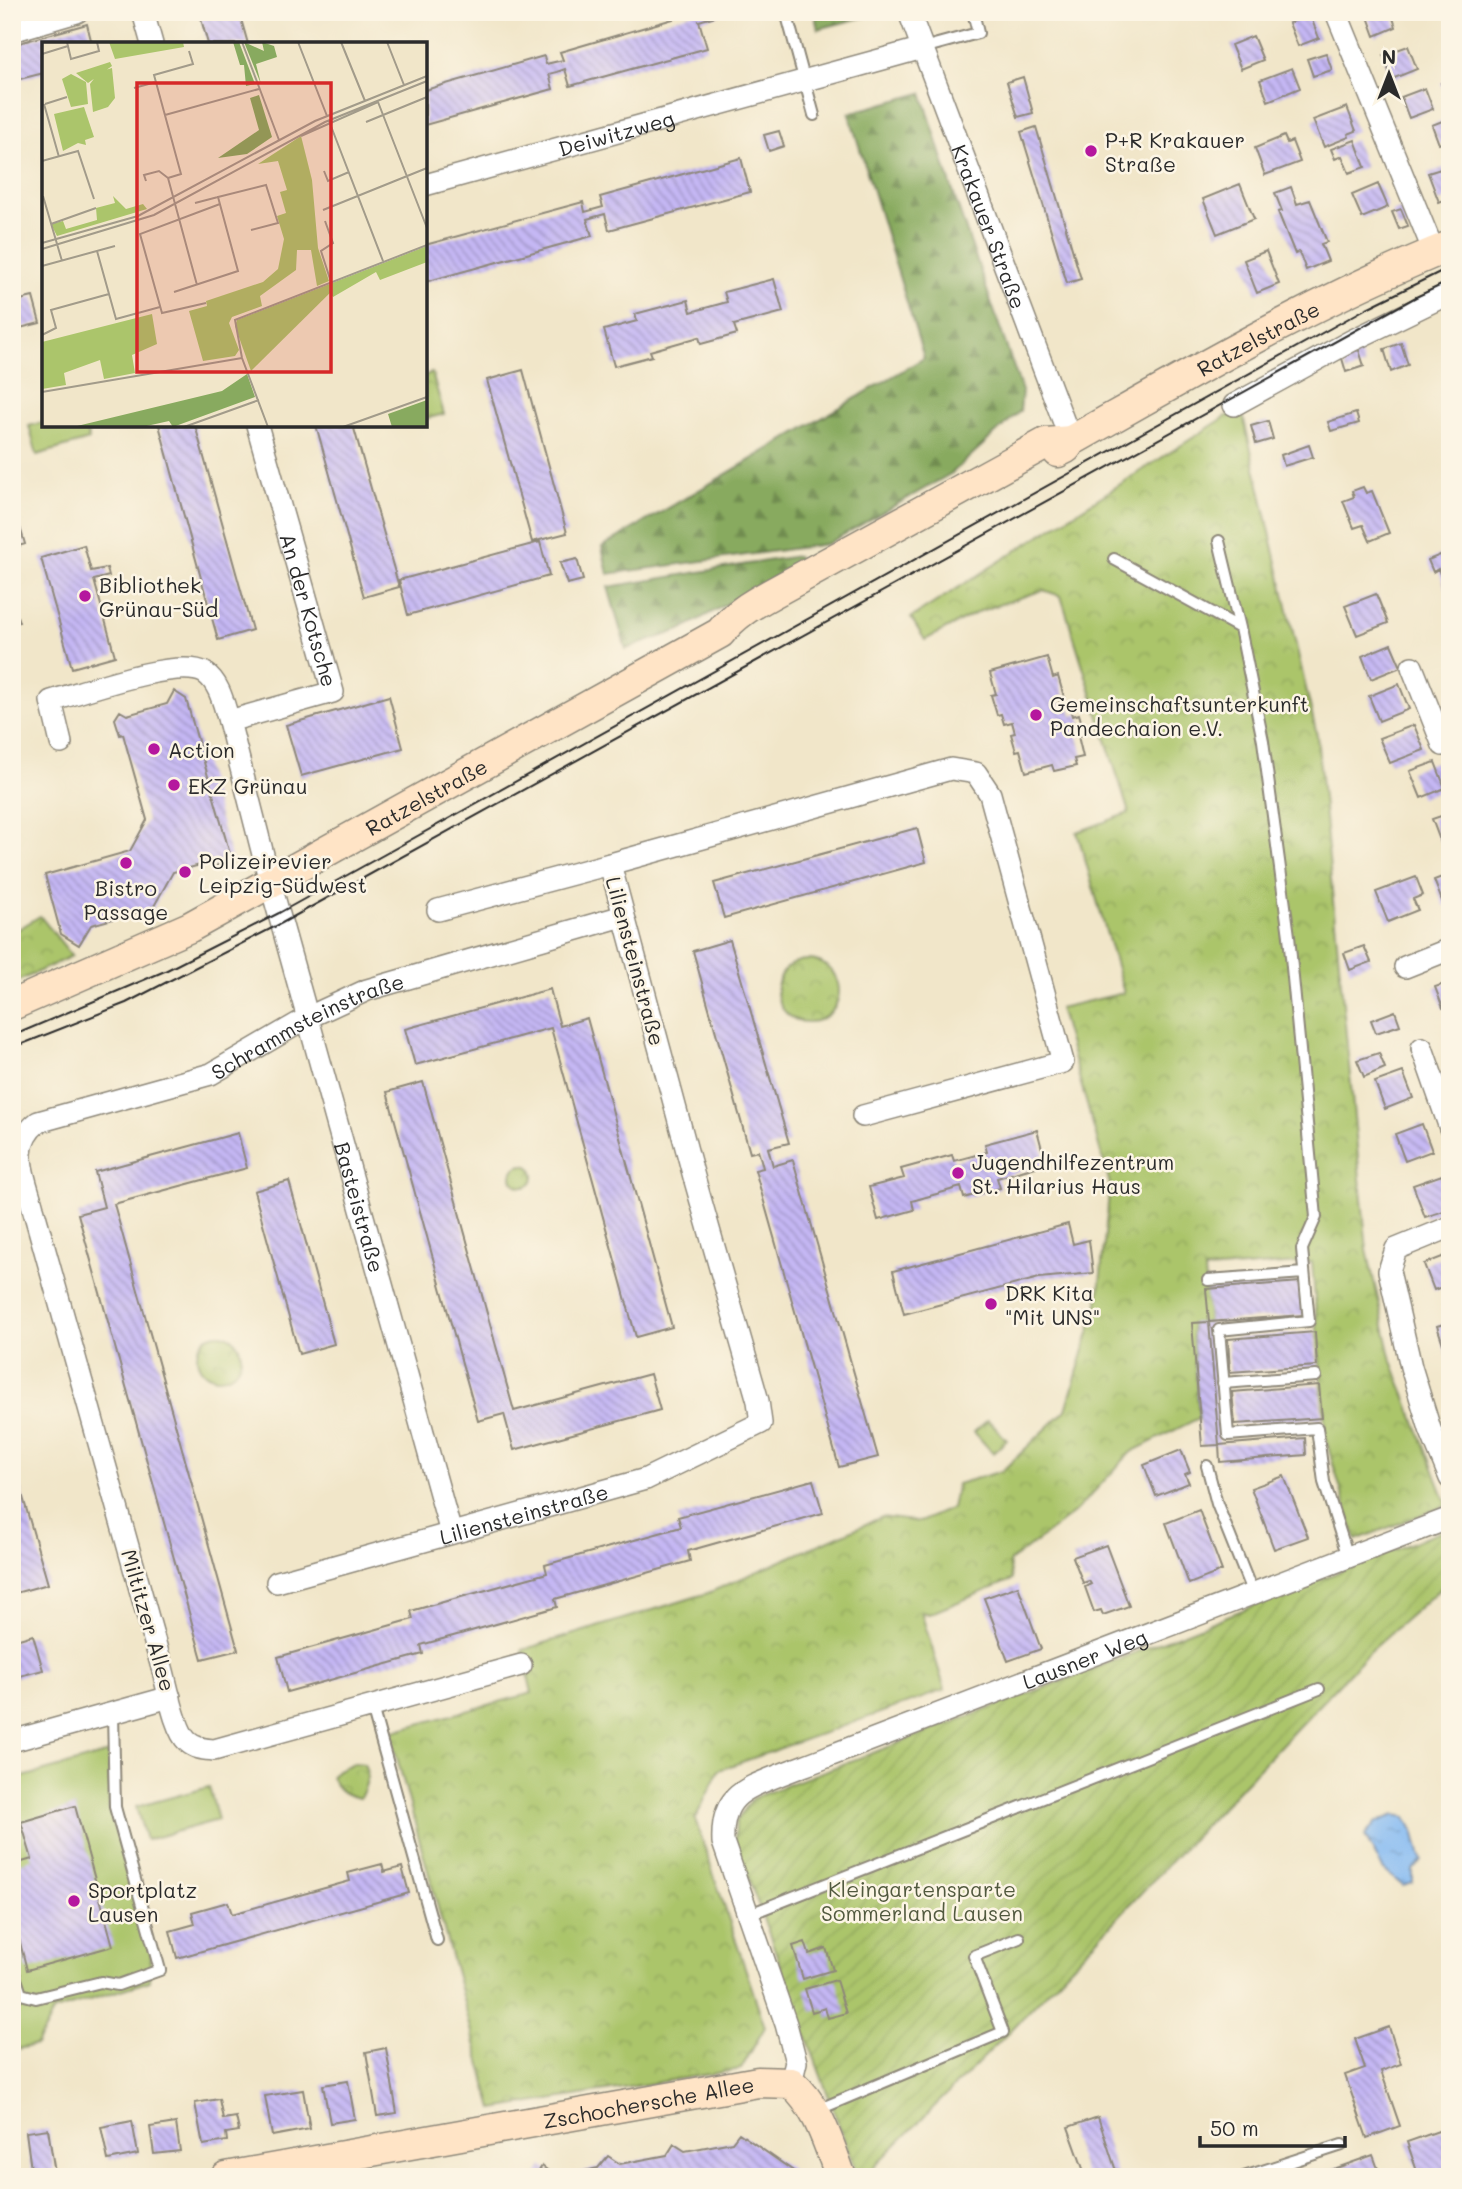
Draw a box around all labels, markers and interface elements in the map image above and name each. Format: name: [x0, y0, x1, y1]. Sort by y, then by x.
north arrow: [1354, 38, 1424, 108]
inset map: [42, 42, 427, 427]
text: N: [1382, 44, 1396, 69]
street label: Deiwitzweg: [555, 104, 677, 161]
place label: P+R Krakauer Straße: [1105, 126, 1245, 177]
street label: Krakauer Straße: [947, 140, 1033, 312]
marker: P+R Krakauer Straße: [1083, 143, 1099, 159]
street label: Ratzelstraße: [1192, 294, 1324, 381]
street label: An der Kotsche: [275, 530, 344, 690]
place label: Bibliothek Grünau-Süd: [99, 571, 218, 622]
marker: Bibliothek Grünau-Süd: [77, 588, 93, 604]
place label: Gemeinschaftsunterkunft Pandechaion e.V.: [1050, 690, 1309, 741]
marker: Gemeinschaftsunterkunft Pandechaion e.V.: [1028, 707, 1044, 723]
place label: Action: [168, 736, 235, 763]
marker: Action: [146, 741, 162, 757]
street label: Ratzelstraße: [360, 752, 491, 841]
place label: EKZ Grünau: [188, 772, 307, 799]
marker: EKZ Grünau: [166, 777, 182, 793]
place label: Polizeirevier Leipzig-Südwest: [199, 847, 367, 898]
marker: Bistro Passage: [118, 855, 134, 871]
marker: Polizeirevier Leipzig-Südwest: [177, 864, 193, 880]
place label: Bistro Passage: [84, 874, 168, 925]
street label: Liliensteinstraße: [600, 874, 672, 1048]
street label: Schrammsteinstraße: [206, 967, 407, 1085]
street label: Basteistraße: [329, 1139, 391, 1275]
place label: Jugendhilfezentrum St. Hilarius Haus: [972, 1148, 1174, 1199]
marker: Jugendhilfezentrum St. Hilarius Haus: [950, 1165, 966, 1181]
place label: DRK Kita "Mit UNS": [1005, 1279, 1100, 1330]
marker: DRK Kita "Mit UNS": [983, 1296, 999, 1312]
street label: Liliensteinstraße: [436, 1477, 611, 1550]
street label: Miltitzer Allee: [116, 1546, 182, 1694]
street label: Lausner Weg: [1018, 1622, 1151, 1694]
park label: Kleingartensparte Sommerland Lausen: [821, 1875, 1023, 1926]
place label: Sportplatz Lausen: [88, 1876, 197, 1927]
marker: Sportplatz Lausen: [66, 1893, 82, 1909]
street label: Zschochersche Allee: [541, 2069, 756, 2134]
scale bar: [1200, 2105, 1345, 2149]
text: 50 m: [1210, 2114, 1259, 2141]

